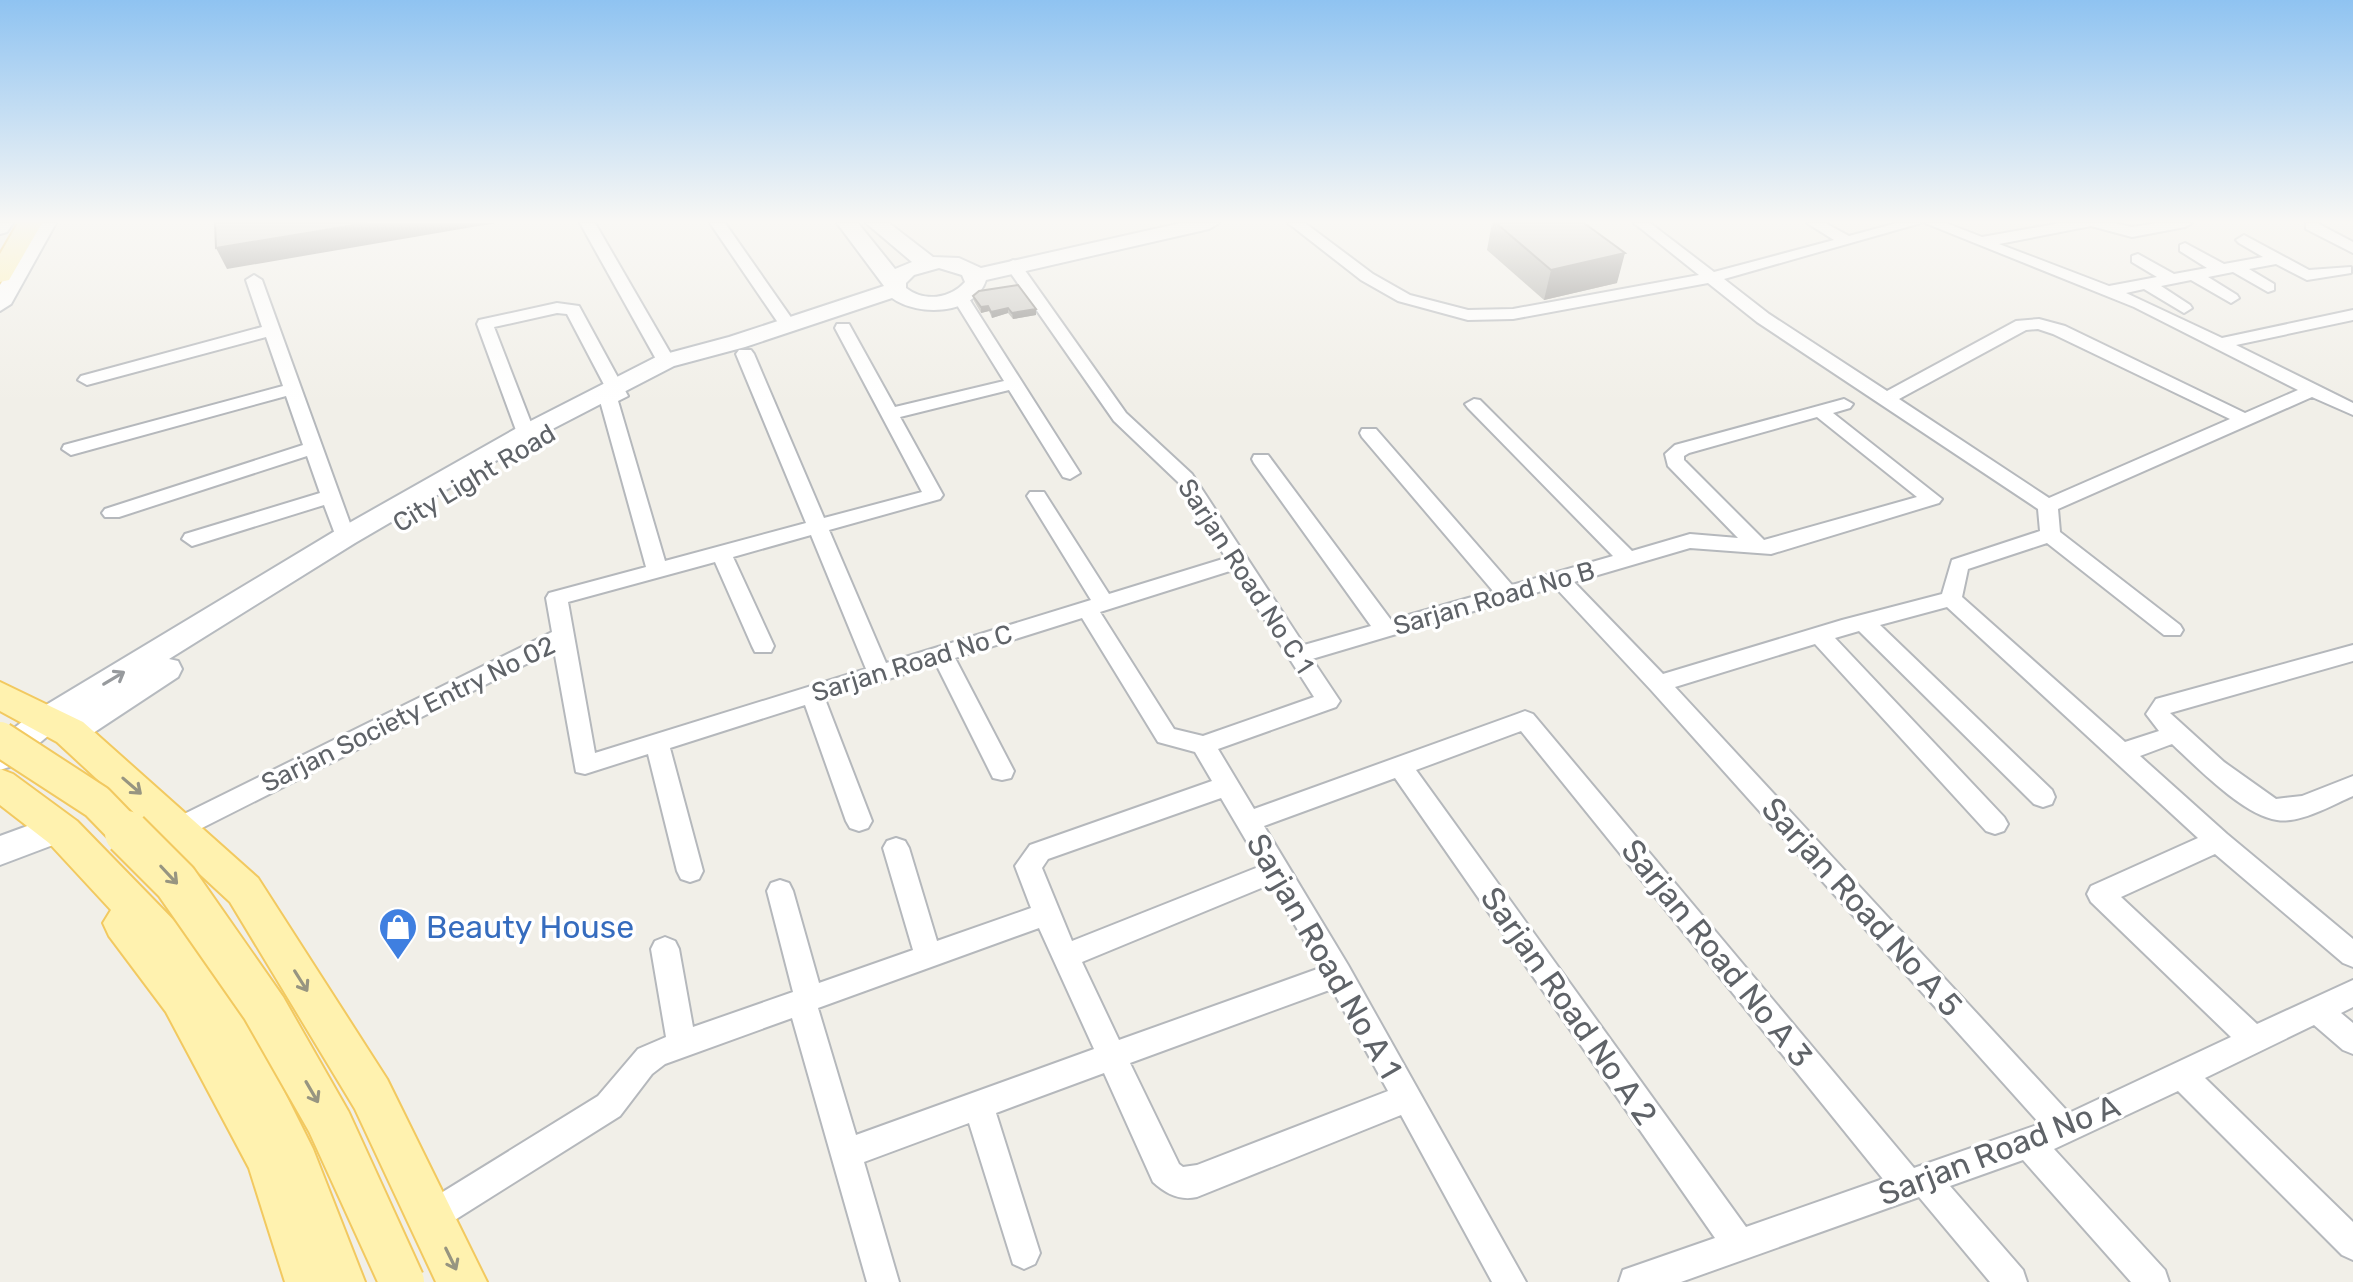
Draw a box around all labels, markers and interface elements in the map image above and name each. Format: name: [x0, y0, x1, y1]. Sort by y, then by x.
street label: City Light Road: [387, 418, 561, 539]
street label: Sarjan Road No C 1: [1171, 473, 1320, 679]
street label: Sarjan Road No B: [1390, 555, 1598, 642]
street label: Sarjan Road No C: [808, 618, 1016, 709]
street label: Sarjan Society Entry No 02: [257, 630, 560, 799]
one-way arrow: [102, 670, 125, 686]
one-way arrow: [122, 777, 142, 795]
street label: Sarjan Road No A 5: [1754, 790, 1970, 1024]
street label: Sarjan Road No A 1: [1239, 827, 1409, 1085]
street label: Sarjan Road No A 3: [1614, 832, 1820, 1074]
one-way arrow: [159, 865, 178, 885]
street label: Sarjan Road No A 2: [1473, 880, 1665, 1132]
shop icon: Beauty House: [377, 906, 419, 961]
place label: Beauty House: [426, 908, 634, 946]
one-way arrow: [292, 970, 309, 992]
one-way arrow: [304, 1080, 320, 1103]
street label: Sarjan Road No A: [1873, 1086, 2125, 1214]
one-way arrow: [444, 1246, 459, 1270]

